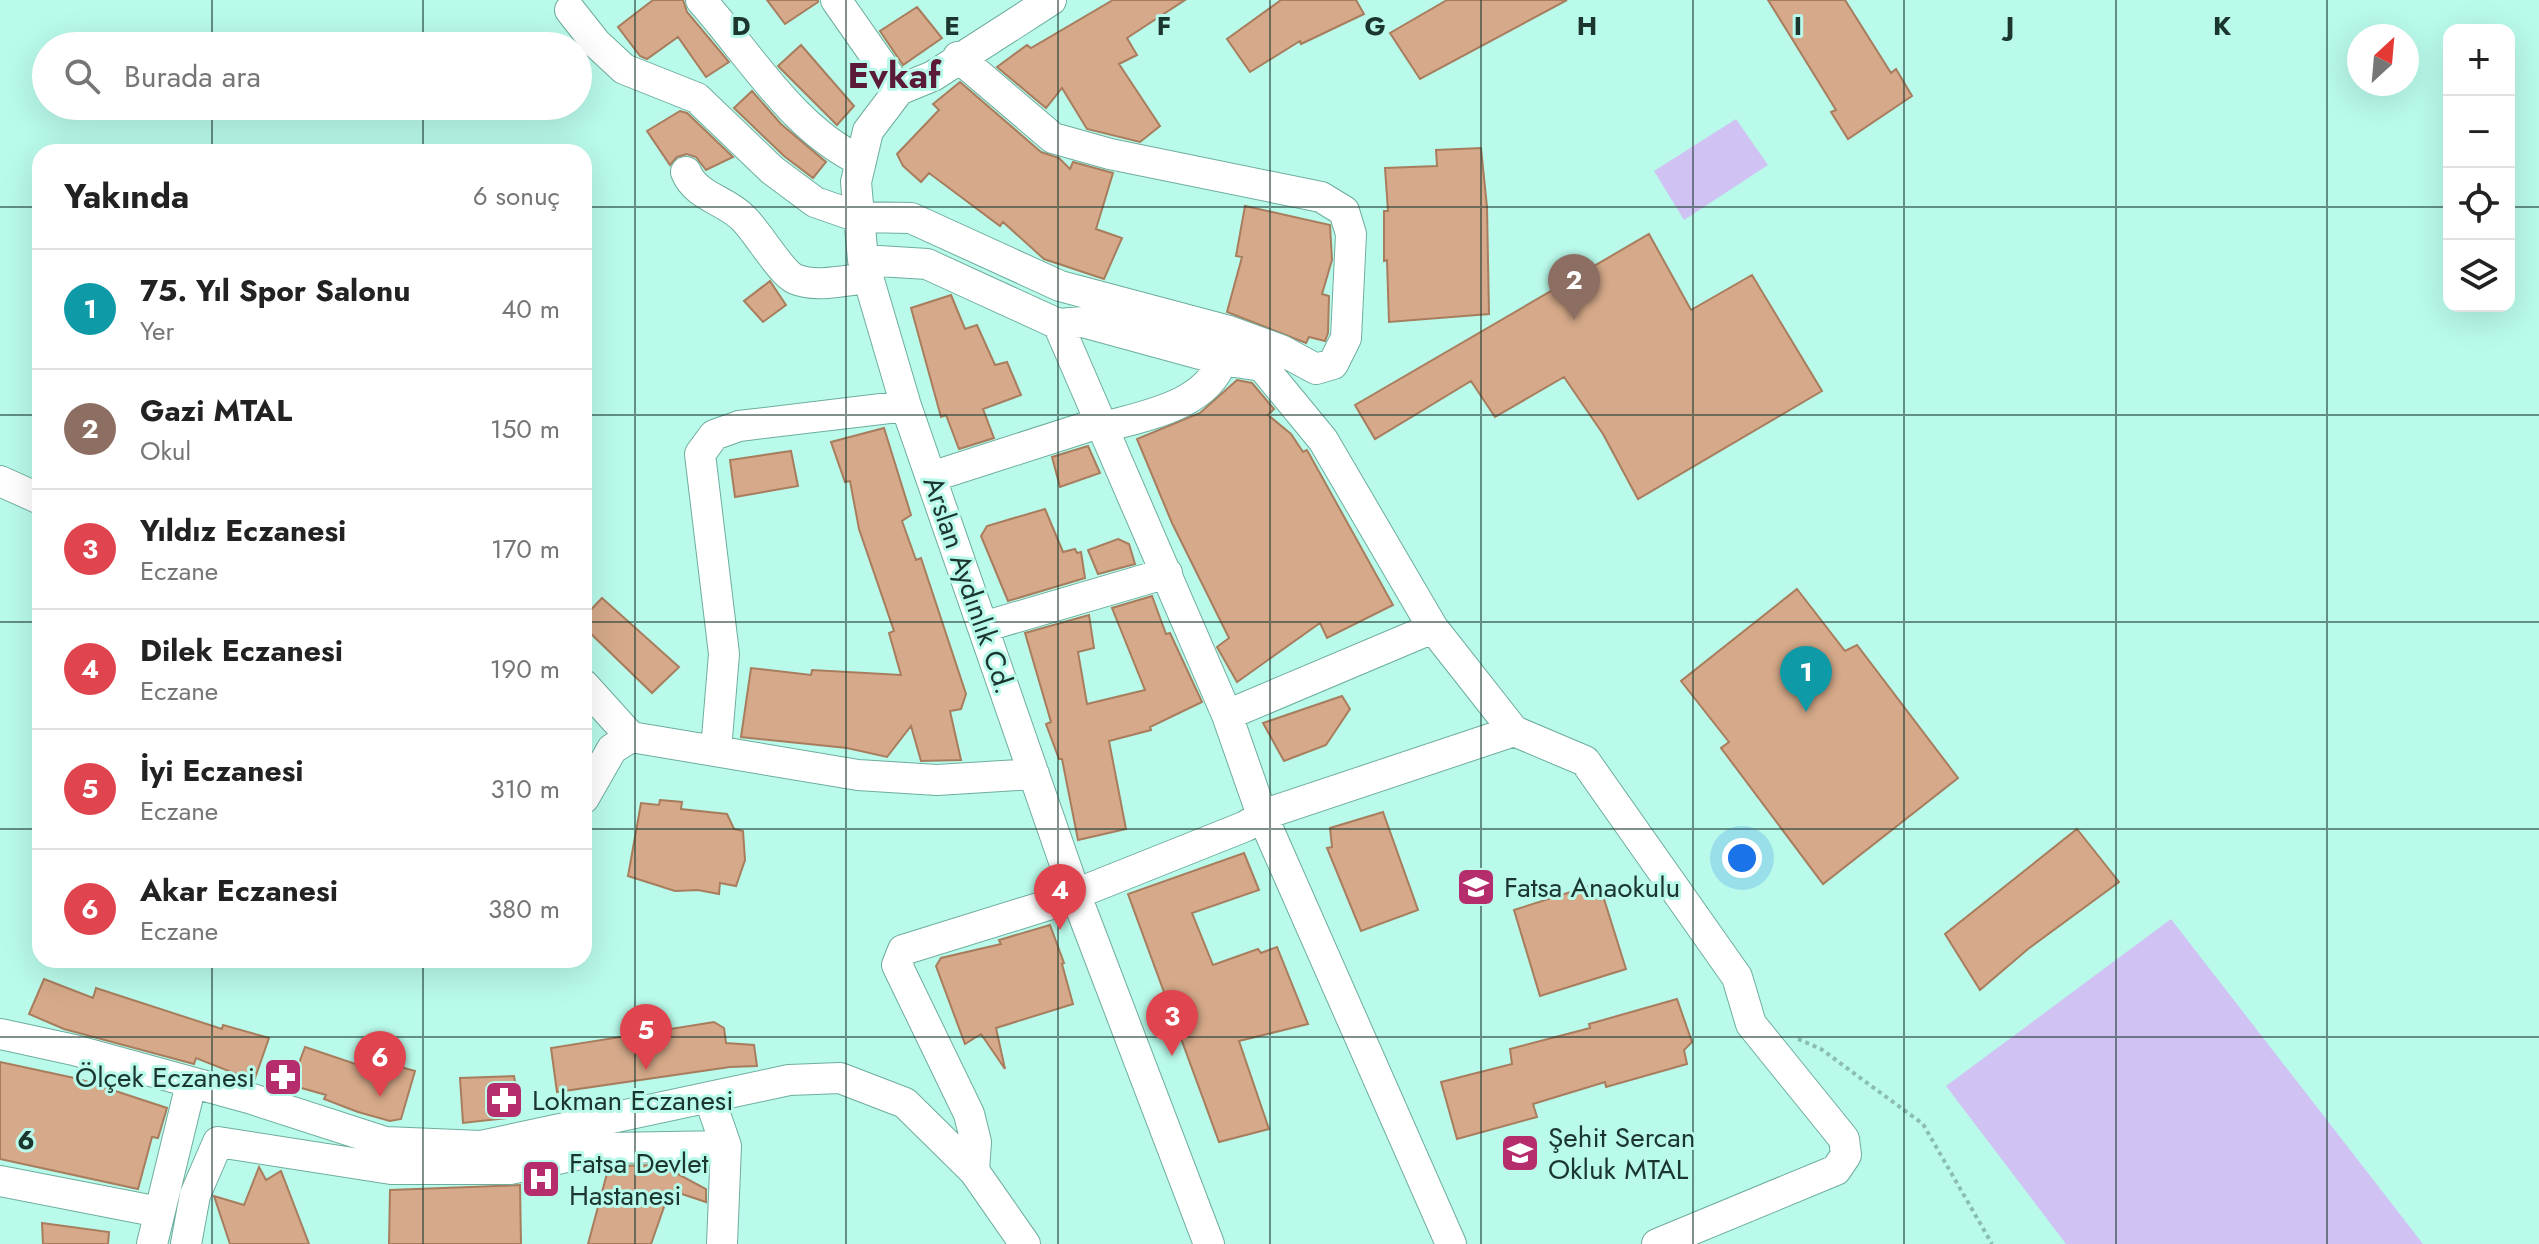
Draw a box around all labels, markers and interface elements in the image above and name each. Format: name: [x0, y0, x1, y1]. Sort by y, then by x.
text: D: [731, 7, 751, 45]
text: E: [944, 7, 960, 45]
text: F: [1157, 7, 1171, 45]
text: G: [1364, 7, 1386, 45]
text: H: [1577, 7, 1597, 45]
text: I: [1794, 7, 1802, 45]
text: J: [2001, 7, 2014, 45]
text: K: [2213, 7, 2232, 45]
north arrow: [2347, 24, 2419, 96]
map controls: [2443, 24, 2515, 312]
button: +: [2443, 24, 2515, 96]
search box: [32, 32, 592, 120]
district label: Evkaf: [847, 49, 942, 101]
icon: search: [60, 54, 104, 98]
text: Burada ara: [124, 55, 261, 98]
button: −: [2443, 96, 2515, 168]
button: locate: [2443, 168, 2515, 240]
text: Yakında: [64, 172, 189, 221]
text: 6 sonuç: [473, 177, 560, 215]
button: layers: [2443, 240, 2515, 312]
pin: 2: [1548, 254, 1600, 320]
text: 75. Yıl Spor Salonu: [140, 269, 410, 312]
text: 1: [83, 290, 97, 328]
text: 40 m: [501, 290, 560, 328]
text: Yer: [140, 312, 174, 350]
text: Gazi MTAL: [140, 389, 292, 432]
text: 2: [81, 410, 99, 448]
text: 150 m: [490, 410, 560, 448]
text: Okul: [140, 432, 191, 470]
street label: Arslan Aydınlık Cd.: [913, 471, 1025, 699]
text: Yıldız Eczanesi: [140, 509, 346, 552]
text: 3: [82, 530, 98, 568]
text: 170 m: [491, 530, 560, 568]
text: Eczane: [140, 552, 218, 590]
text: Dilek Eczanesi: [140, 629, 343, 672]
pin: 1: [1780, 646, 1832, 712]
text: 4: [81, 650, 99, 688]
text: 190 m: [490, 650, 560, 688]
text: Eczane: [140, 672, 218, 710]
text: İyi Eczanesi: [140, 749, 304, 792]
text: 5: [82, 770, 98, 808]
text: 310 m: [490, 770, 560, 808]
text: Eczane: [140, 792, 218, 830]
your location: [1722, 838, 1762, 878]
pin: 4: [1034, 864, 1086, 930]
school or university icon: Fatsa Anaokulu: [1455, 866, 1497, 908]
place label: Fatsa Anaokulu: [1504, 867, 1680, 908]
text: Akar Eczanesi: [140, 869, 338, 912]
text: 6: [81, 890, 99, 928]
text: 380 m: [488, 890, 560, 928]
text: Eczane: [140, 912, 218, 950]
pin: 3: [1146, 990, 1198, 1056]
pin: 5: [620, 1004, 672, 1070]
pin: 6: [354, 1031, 406, 1097]
pharmacy icon: Ölçek Eczanesi: [262, 1056, 304, 1098]
place label: Ölçek Eczanesi: [75, 1057, 255, 1098]
pharmacy icon: Lokman Eczanesi: [483, 1079, 525, 1121]
place label: Lokman Eczanesi: [532, 1080, 733, 1121]
place label: Şehit Sercan Okluk MTAL: [1548, 1117, 1695, 1190]
text: 6: [17, 1121, 35, 1159]
school or university icon: Şehit Sercan Okluk MTAL: [1499, 1132, 1541, 1174]
place label: Fatsa Devlet Hastanesi: [569, 1143, 709, 1216]
hospital icon: Fatsa Devlet Hastanesi: [520, 1158, 562, 1200]

